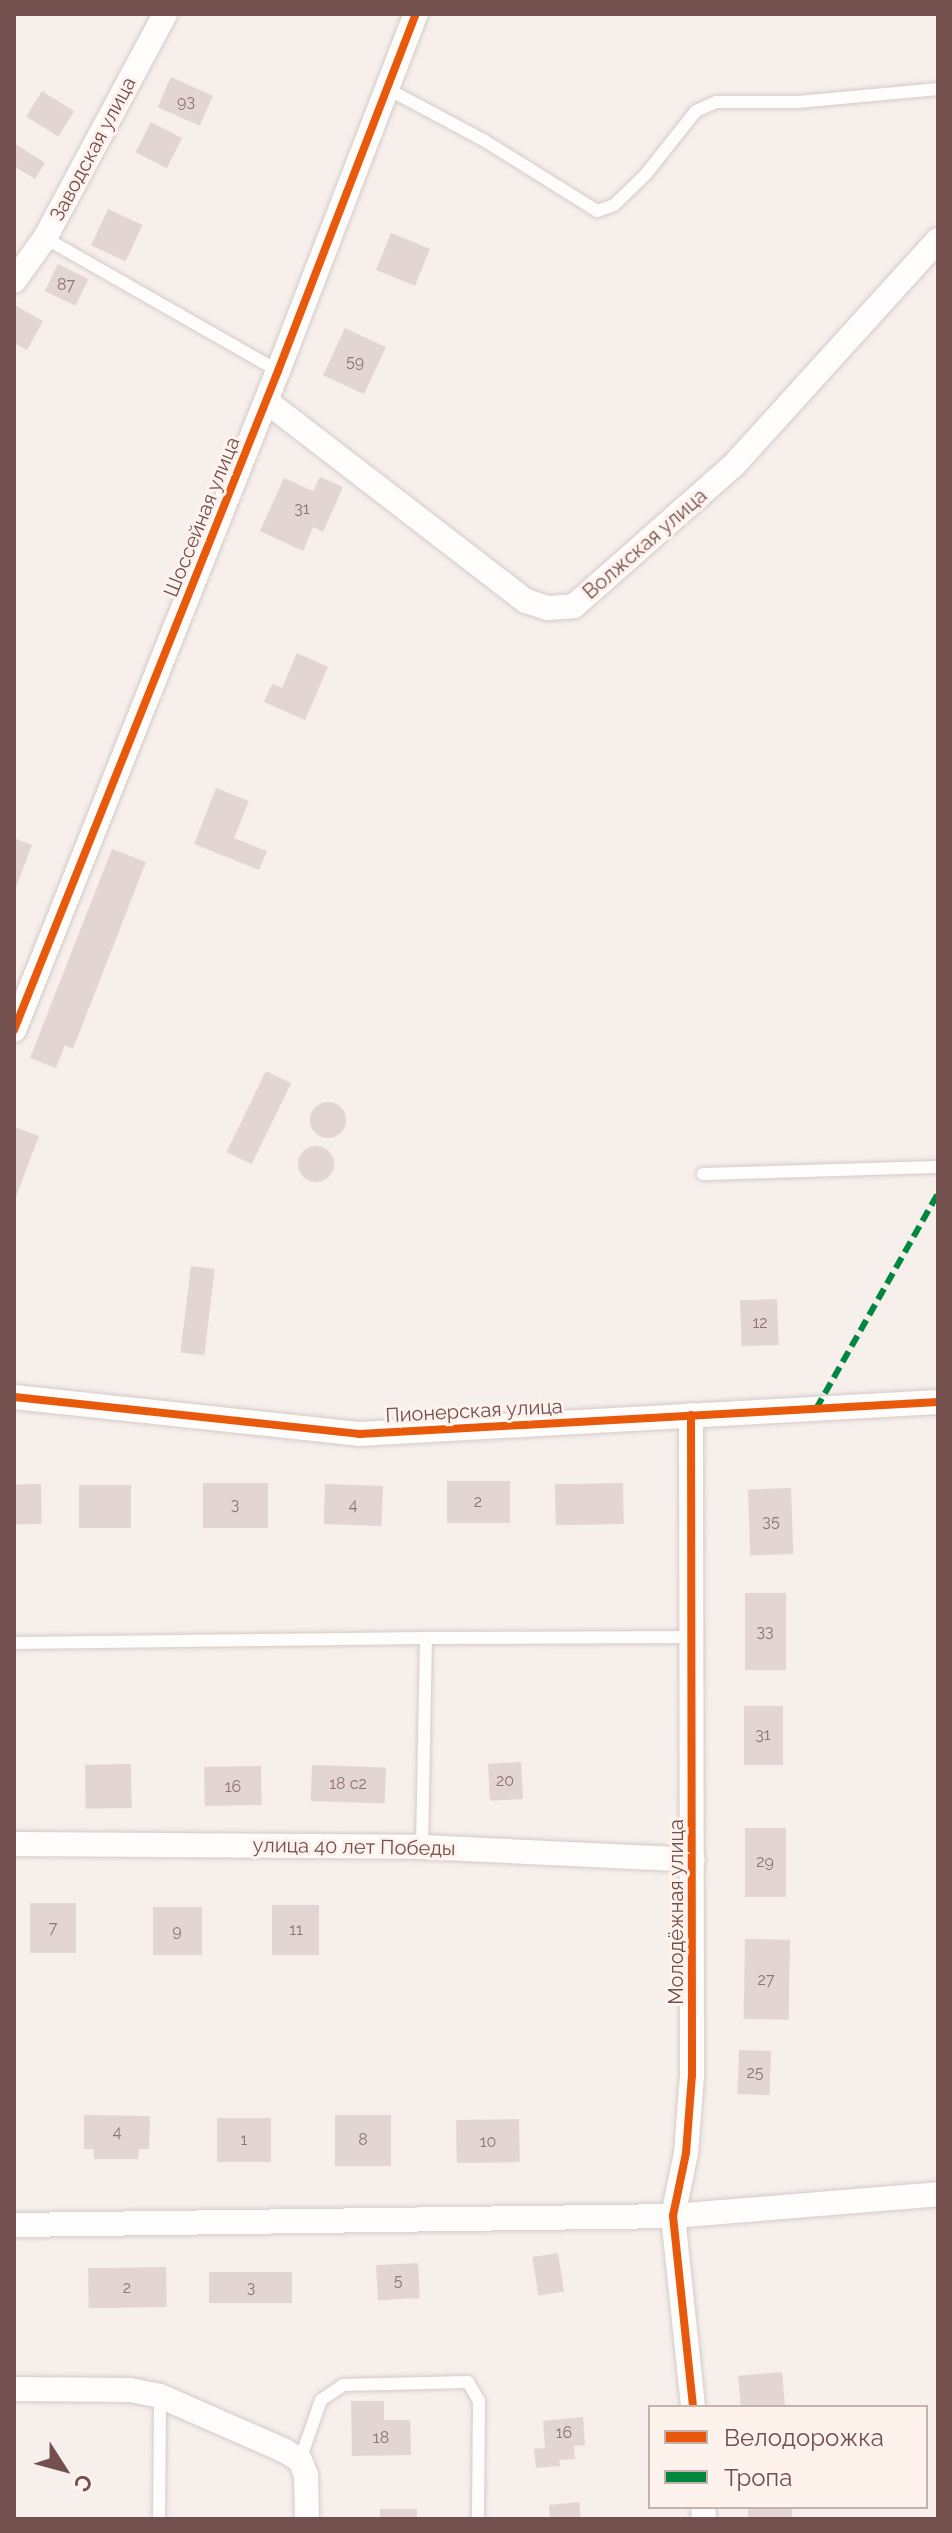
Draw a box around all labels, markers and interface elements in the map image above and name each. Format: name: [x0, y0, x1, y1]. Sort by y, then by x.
street label: Заводская улица: [45, 73, 141, 225]
house number: 93: [177, 92, 195, 112]
house number: 87: [57, 275, 75, 295]
house number: 59: [346, 352, 364, 372]
street label: Шоссейная улица: [159, 433, 245, 601]
street label: Волжская улица: [578, 484, 712, 604]
house number: 31: [294, 499, 310, 519]
house number: 12: [752, 1313, 768, 1333]
street label: Пионерская улица: [384, 1394, 564, 1428]
house number: 2: [474, 1492, 482, 1512]
house number: 3: [231, 1495, 239, 1515]
house number: 4: [349, 1495, 357, 1515]
house number: 35: [762, 1512, 780, 1532]
house number: 33: [756, 1622, 774, 1642]
house number: 31: [755, 1725, 771, 1745]
house number: 20: [496, 1771, 514, 1791]
house number: 18 с2: [329, 1774, 367, 1794]
house number: 16: [225, 1777, 241, 1797]
street label: Молодёжная улица: [664, 1819, 688, 2005]
street label: улица 40 лет Победы: [252, 1833, 456, 1861]
house number: 29: [756, 1852, 774, 1872]
house number: 7: [49, 1918, 57, 1938]
house number: 11: [289, 1920, 303, 1940]
house number: 9: [172, 1921, 182, 1941]
house number: 27: [758, 1970, 774, 1990]
house number: 25: [746, 2063, 764, 2083]
house number: 4: [113, 2122, 121, 2142]
house number: 1: [241, 2130, 247, 2150]
house number: 8: [358, 2130, 368, 2150]
house number: 10: [480, 2132, 496, 2152]
house number: 5: [394, 2271, 402, 2291]
house number: 2: [123, 2278, 131, 2298]
house number: 3: [247, 2278, 255, 2298]
legend: [648, 2405, 928, 2509]
house number: 16: [556, 2423, 572, 2443]
text: Велодорожка: [724, 2423, 884, 2452]
house number: 18: [373, 2428, 389, 2448]
north arrow: [24, 2429, 104, 2509]
text: Тропа: [724, 2463, 792, 2492]
text: С: [68, 2469, 98, 2497]

